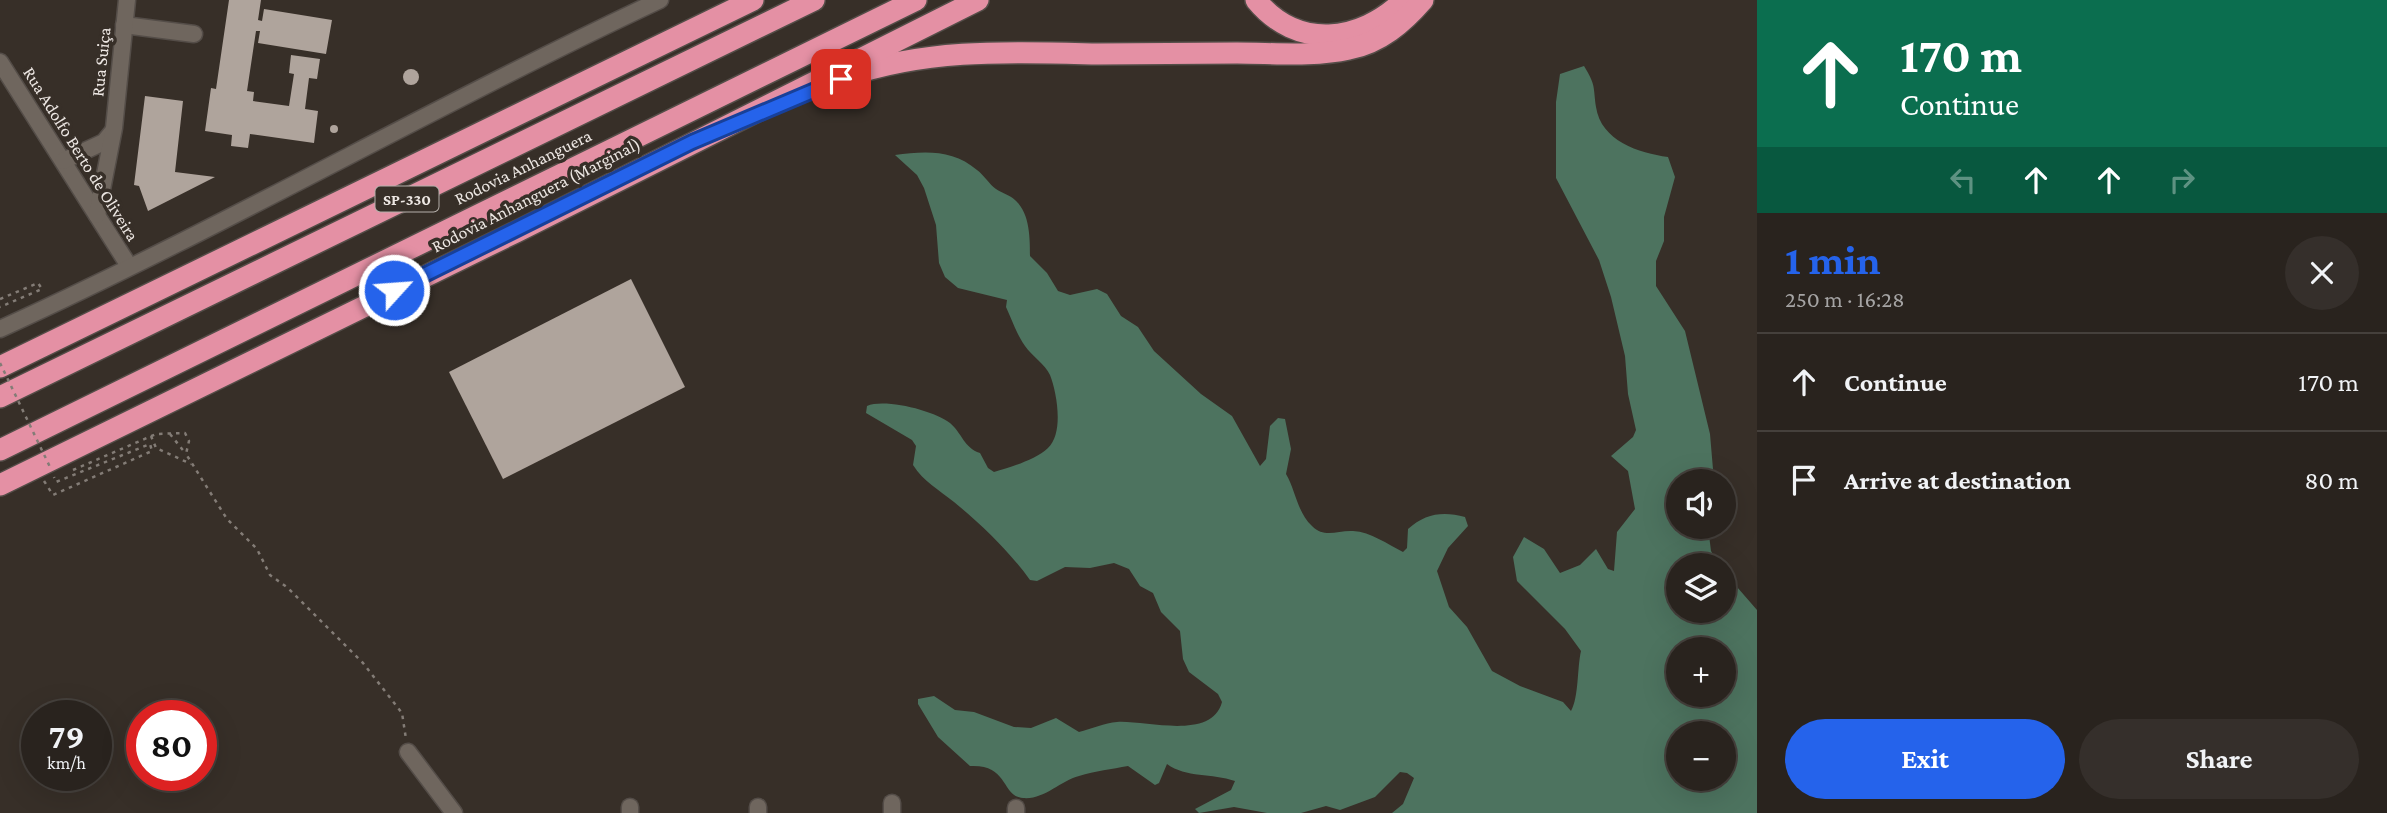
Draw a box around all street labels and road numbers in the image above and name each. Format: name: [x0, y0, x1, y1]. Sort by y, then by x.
street label: Rua Suiça: [87, 26, 115, 98]
street label: Rua Adolfo Berto de Oliveira: [19, 63, 143, 245]
street label: Rodovia Anhanguera: [451, 125, 595, 209]
street label: Rodovia Anhanguera (Marginal): [428, 134, 644, 257]
road number: SP-330: [376, 186, 438, 211]

